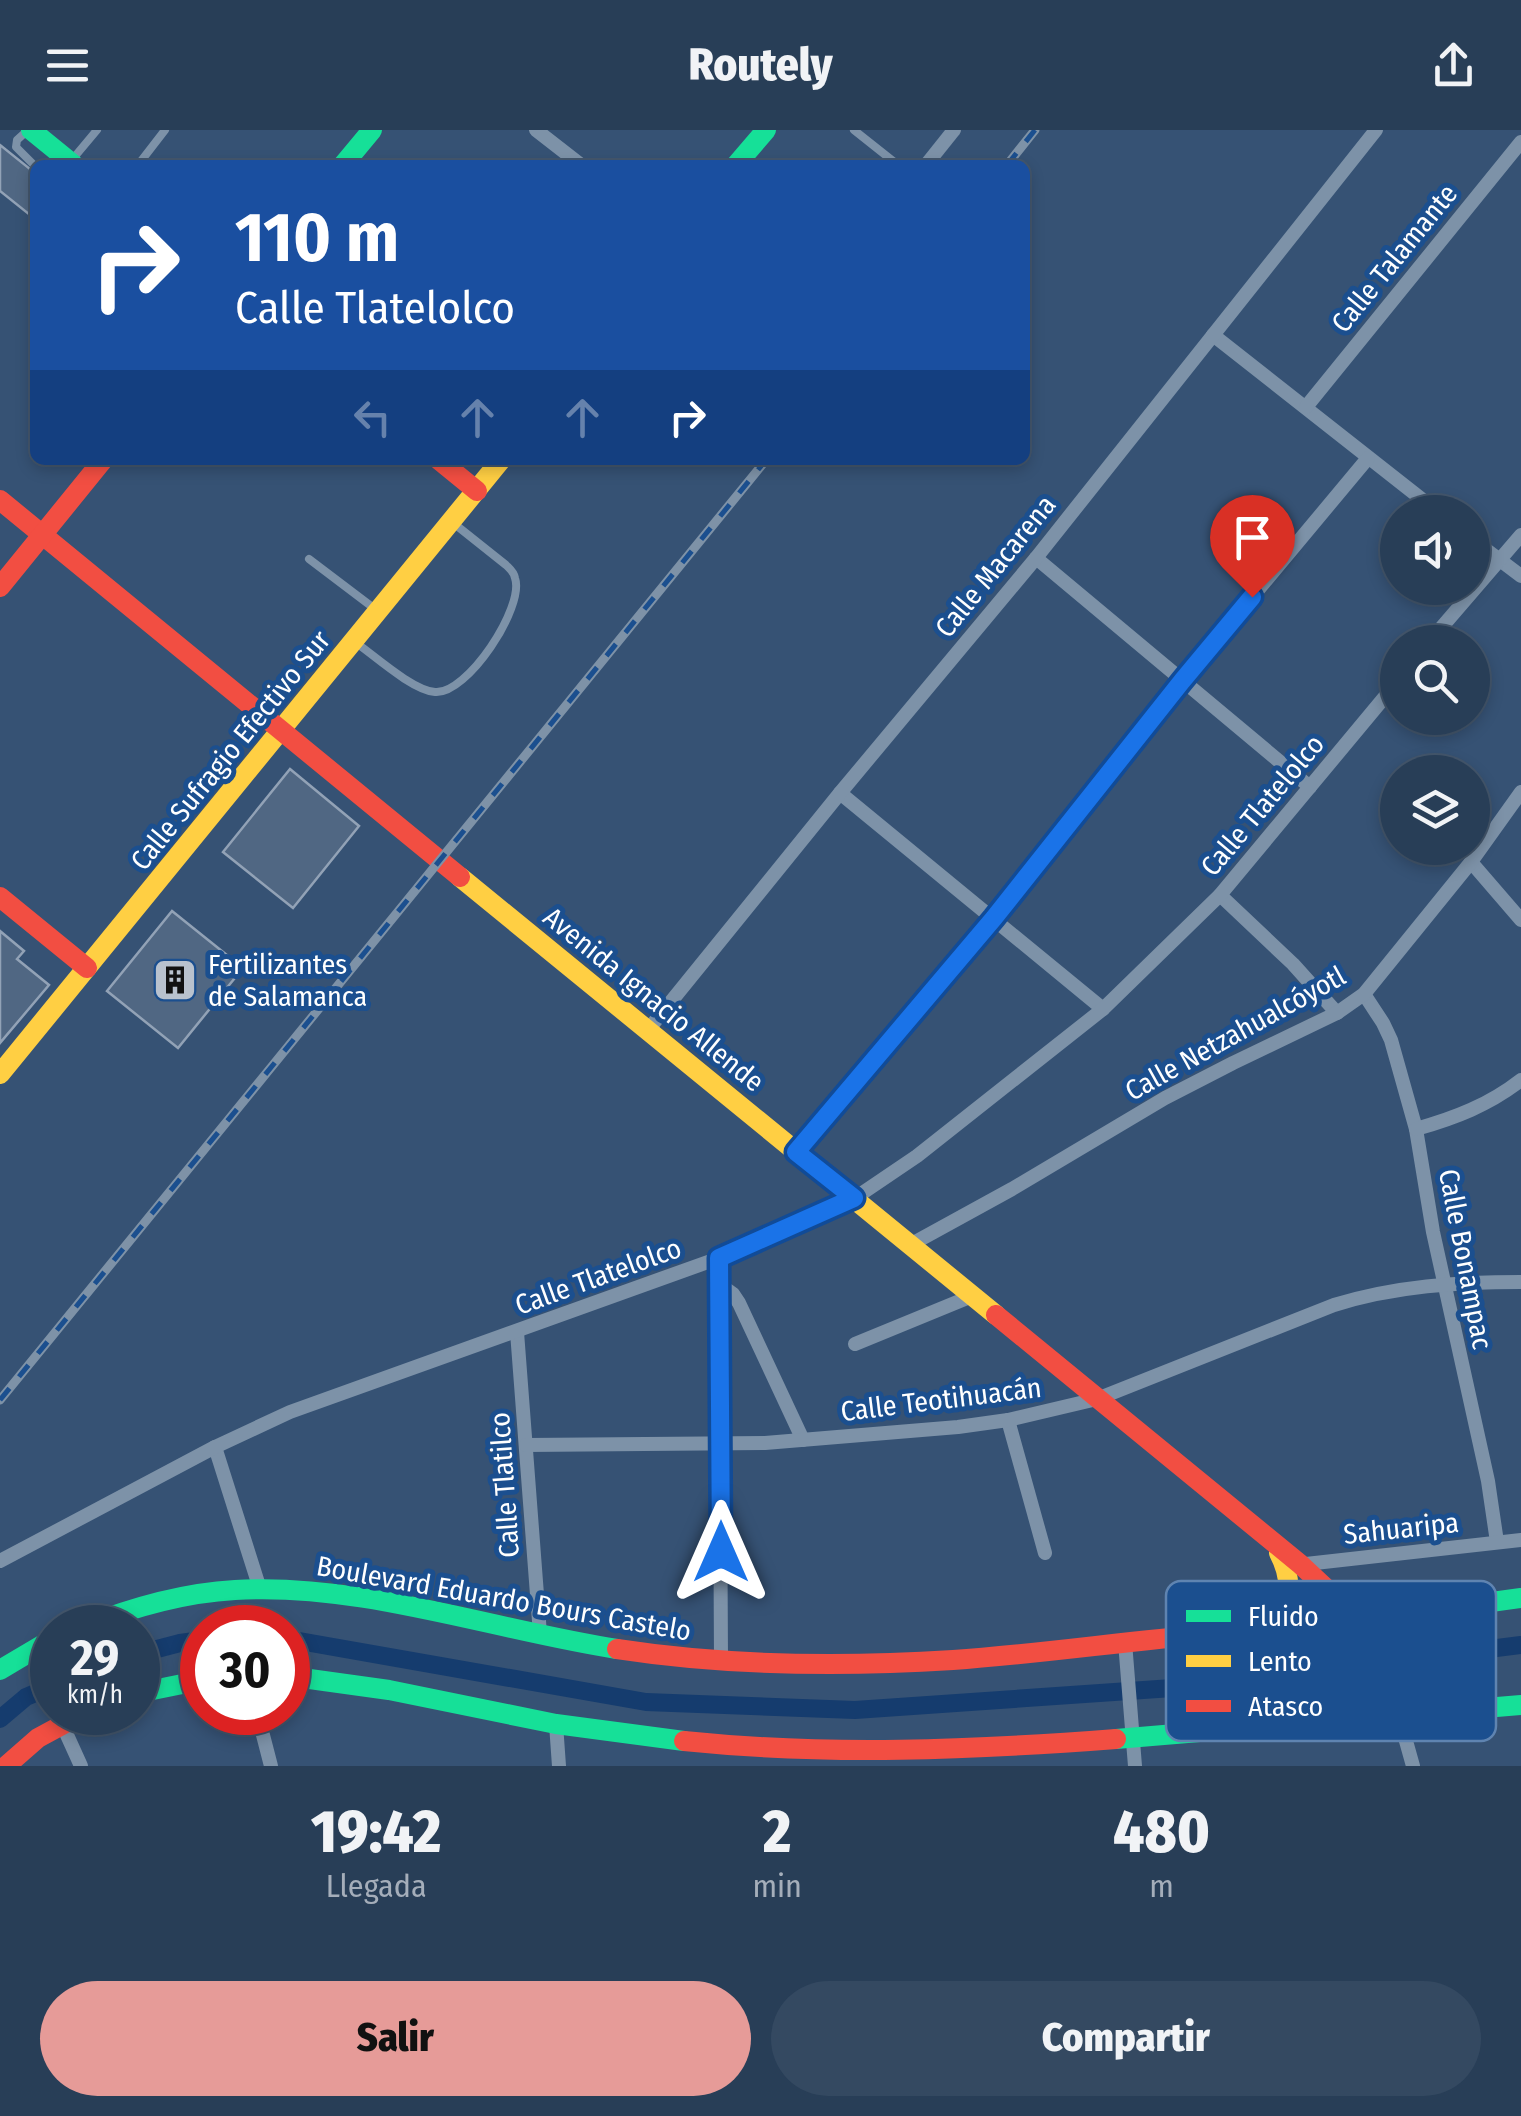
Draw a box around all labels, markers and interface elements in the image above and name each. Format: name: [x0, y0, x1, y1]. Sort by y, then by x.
icon: menu: [40, 38, 95, 93]
text: Routely: [688, 38, 833, 92]
icon: share: [1426, 38, 1481, 93]
street label: Calle Talamante: [1325, 178, 1464, 339]
text: 110 m: [235, 196, 399, 280]
icon: right: [70, 200, 200, 330]
text: Calle Tlatelolco: [235, 281, 515, 335]
icon: left: [345, 390, 400, 445]
icon: ahead: [450, 390, 505, 445]
icon: ahead: [555, 390, 610, 445]
icon: right: [660, 390, 715, 445]
street label: Calle Macarena: [928, 489, 1063, 644]
pin: [1210, 495, 1295, 598]
map controls: [1380, 495, 1490, 865]
button: sound: [1380, 495, 1490, 605]
icon: arrive: [1225, 510, 1280, 565]
street label: Calle Sufragio Efectivo Sur: [124, 624, 337, 877]
button: search: [1380, 625, 1490, 735]
street label: Calle Tlatelolco: [1194, 728, 1331, 883]
button: layers: [1380, 755, 1490, 865]
street label: Avenida Ignacio Allende: [537, 900, 771, 1098]
place label: Fertilizantes de Salamanca: [208, 948, 367, 1013]
building icon: Fertilizantes de Salamanca: [152, 957, 198, 1003]
street label: Calle Netzahualcóyotl: [1119, 959, 1351, 1108]
street label: Calle Bonampac: [1432, 1166, 1499, 1352]
street label: Calle Tlatelolco: [511, 1231, 686, 1322]
street label: Calle Teotihuacán: [839, 1371, 1043, 1428]
street label: Calle Tlatilco: [483, 1411, 526, 1559]
position arrow: [669, 1500, 773, 1604]
street label: Sahuaripa: [1342, 1506, 1460, 1551]
street label: Boulevard Eduardo Bours Castelo: [314, 1549, 694, 1648]
legend: [1166, 1581, 1496, 1741]
text: Fluido: [1248, 1600, 1319, 1633]
speed limit sign: 30: [180, 1605, 310, 1735]
text: 29: [71, 1628, 119, 1688]
text: Lento: [1248, 1645, 1312, 1678]
text: km/h: [67, 1680, 123, 1710]
text: Atasco: [1248, 1690, 1323, 1723]
text: 19:42: [311, 1796, 441, 1868]
text: 2: [763, 1796, 791, 1868]
text: 480: [1113, 1796, 1210, 1868]
text: Llegada: [326, 1867, 427, 1905]
text: min: [752, 1867, 802, 1905]
text: m: [1149, 1867, 1174, 1905]
button: Salir: [40, 1981, 751, 2096]
button: Compartir: [771, 1981, 1481, 2096]

